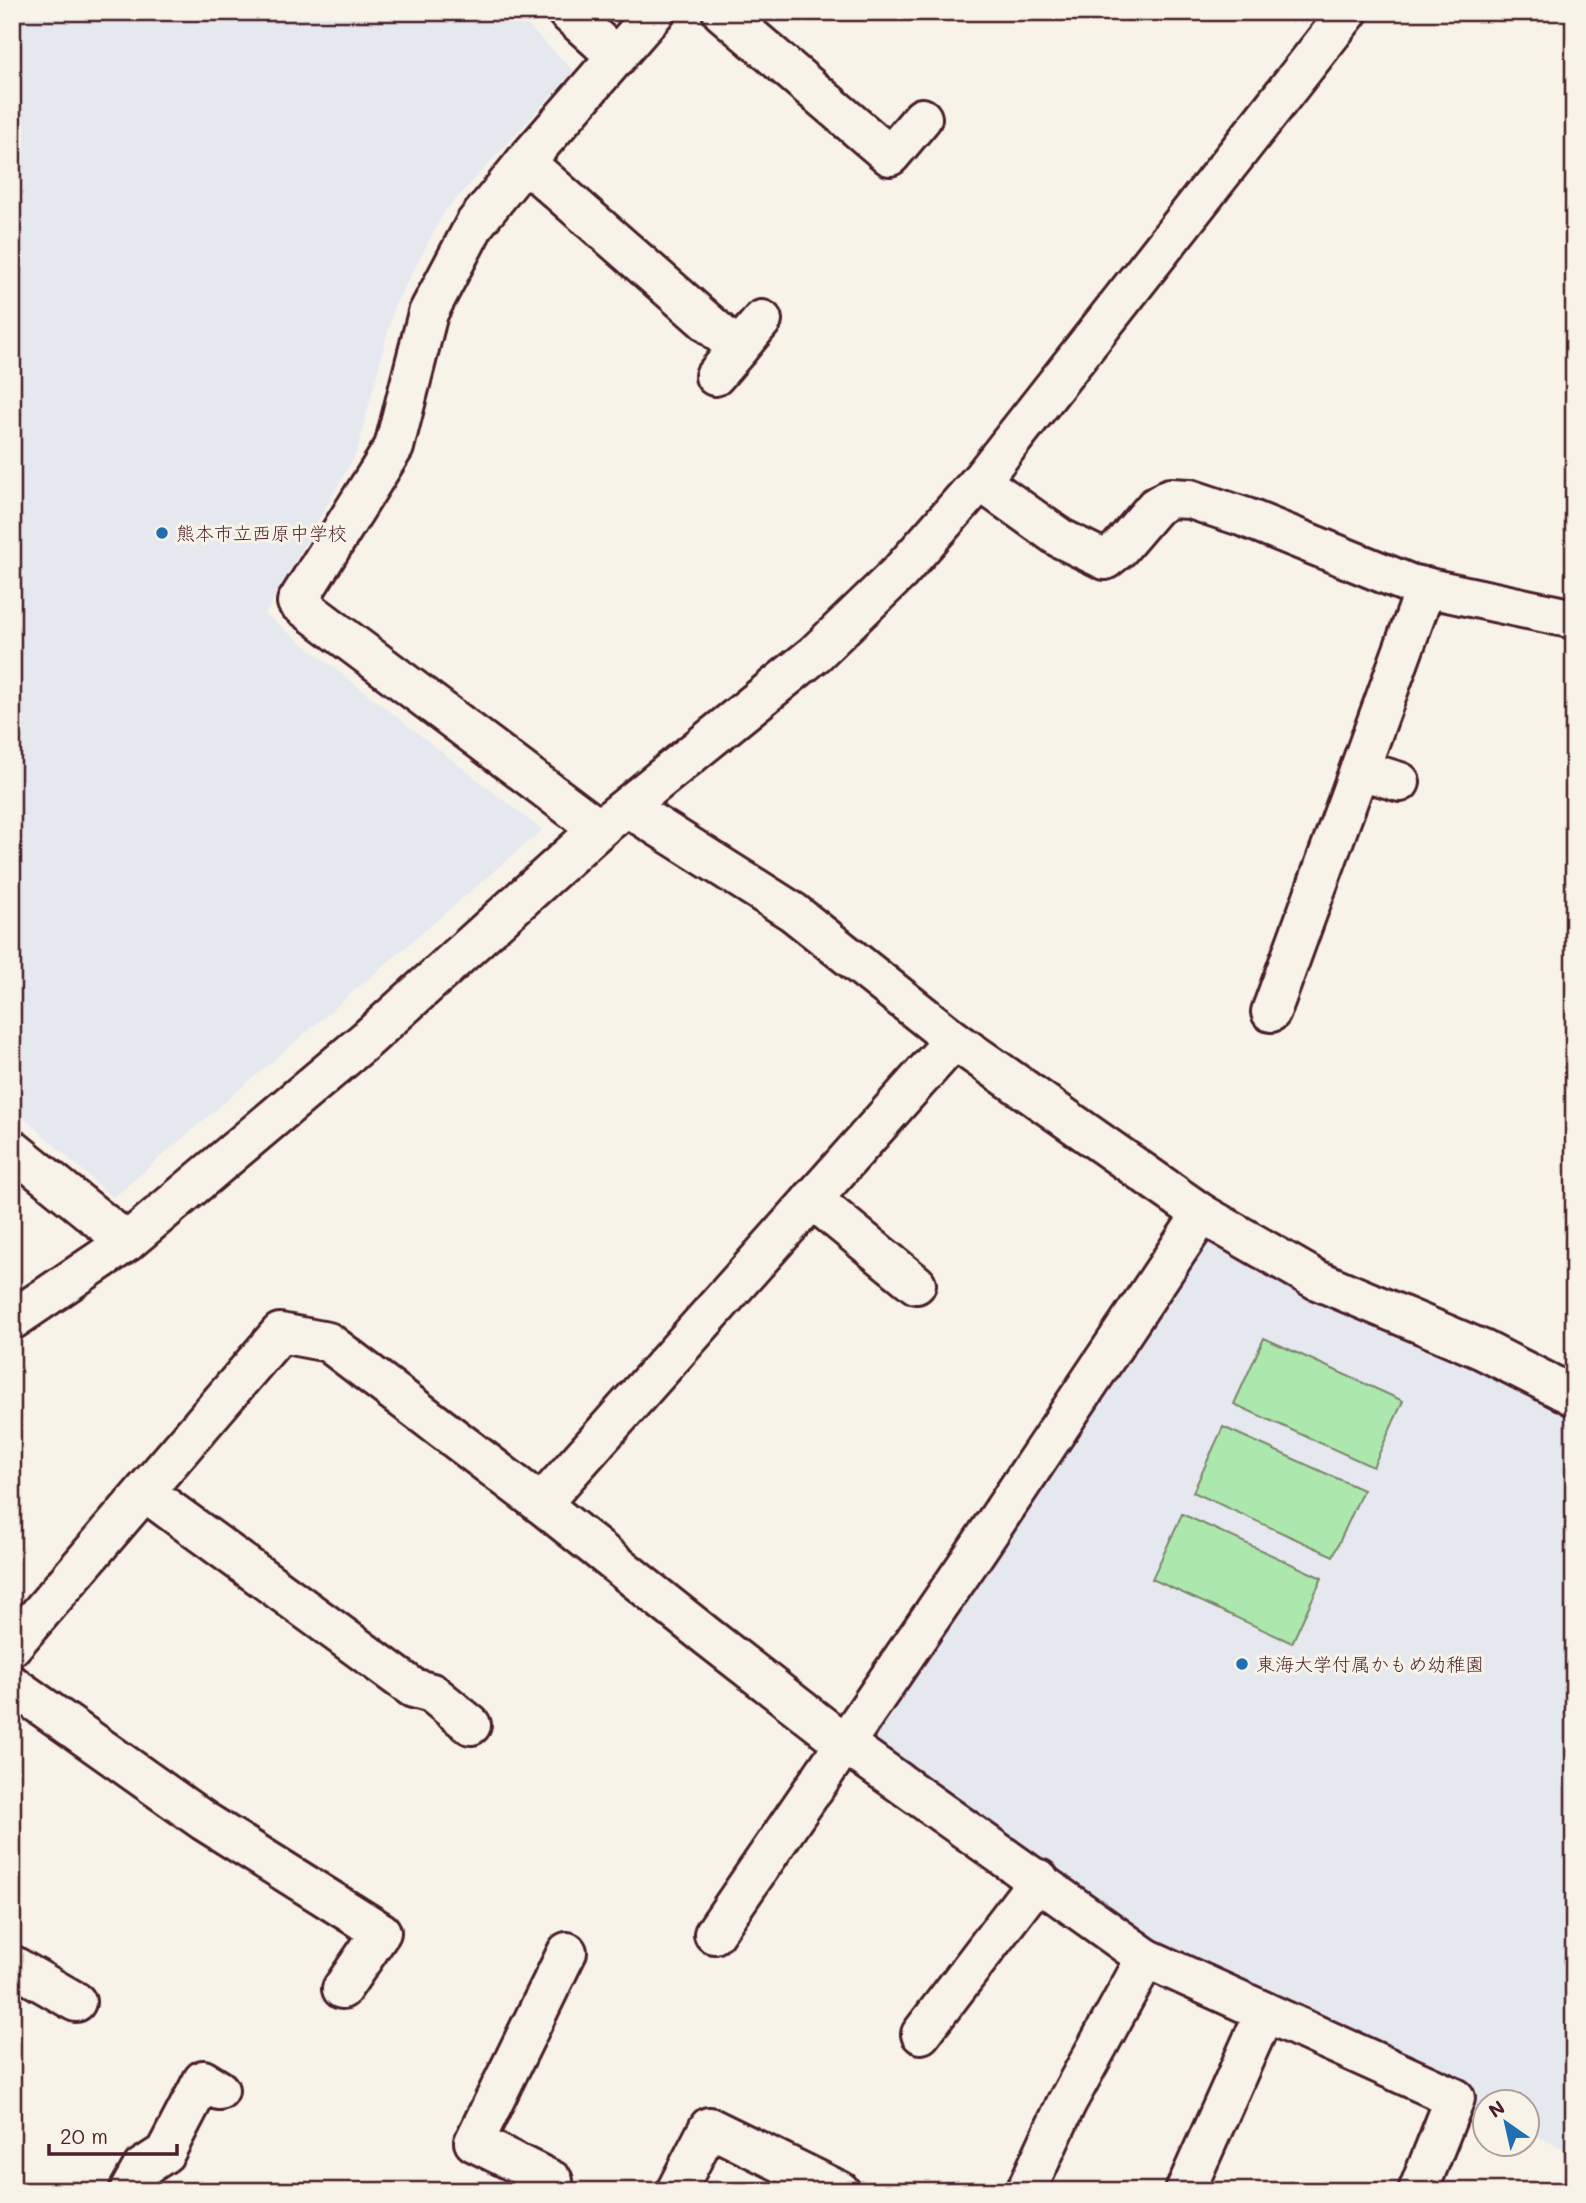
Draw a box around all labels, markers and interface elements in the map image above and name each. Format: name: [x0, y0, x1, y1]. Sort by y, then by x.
place label: 熊本市立西原中学校: [176, 520, 347, 545]
marker: 熊本市立西原中学校: [154, 525, 170, 541]
place label: 東海大学付属かもめ幼稚園: [1256, 1651, 1484, 1676]
marker: 東海大学付属かもめ幼稚園: [1234, 1656, 1250, 1672]
north arrow: [1470, 2088, 1540, 2158]
text: N: [1483, 2094, 1509, 2123]
scale bar: [49, 2112, 177, 2156]
text: 20 m: [60, 2122, 108, 2149]

